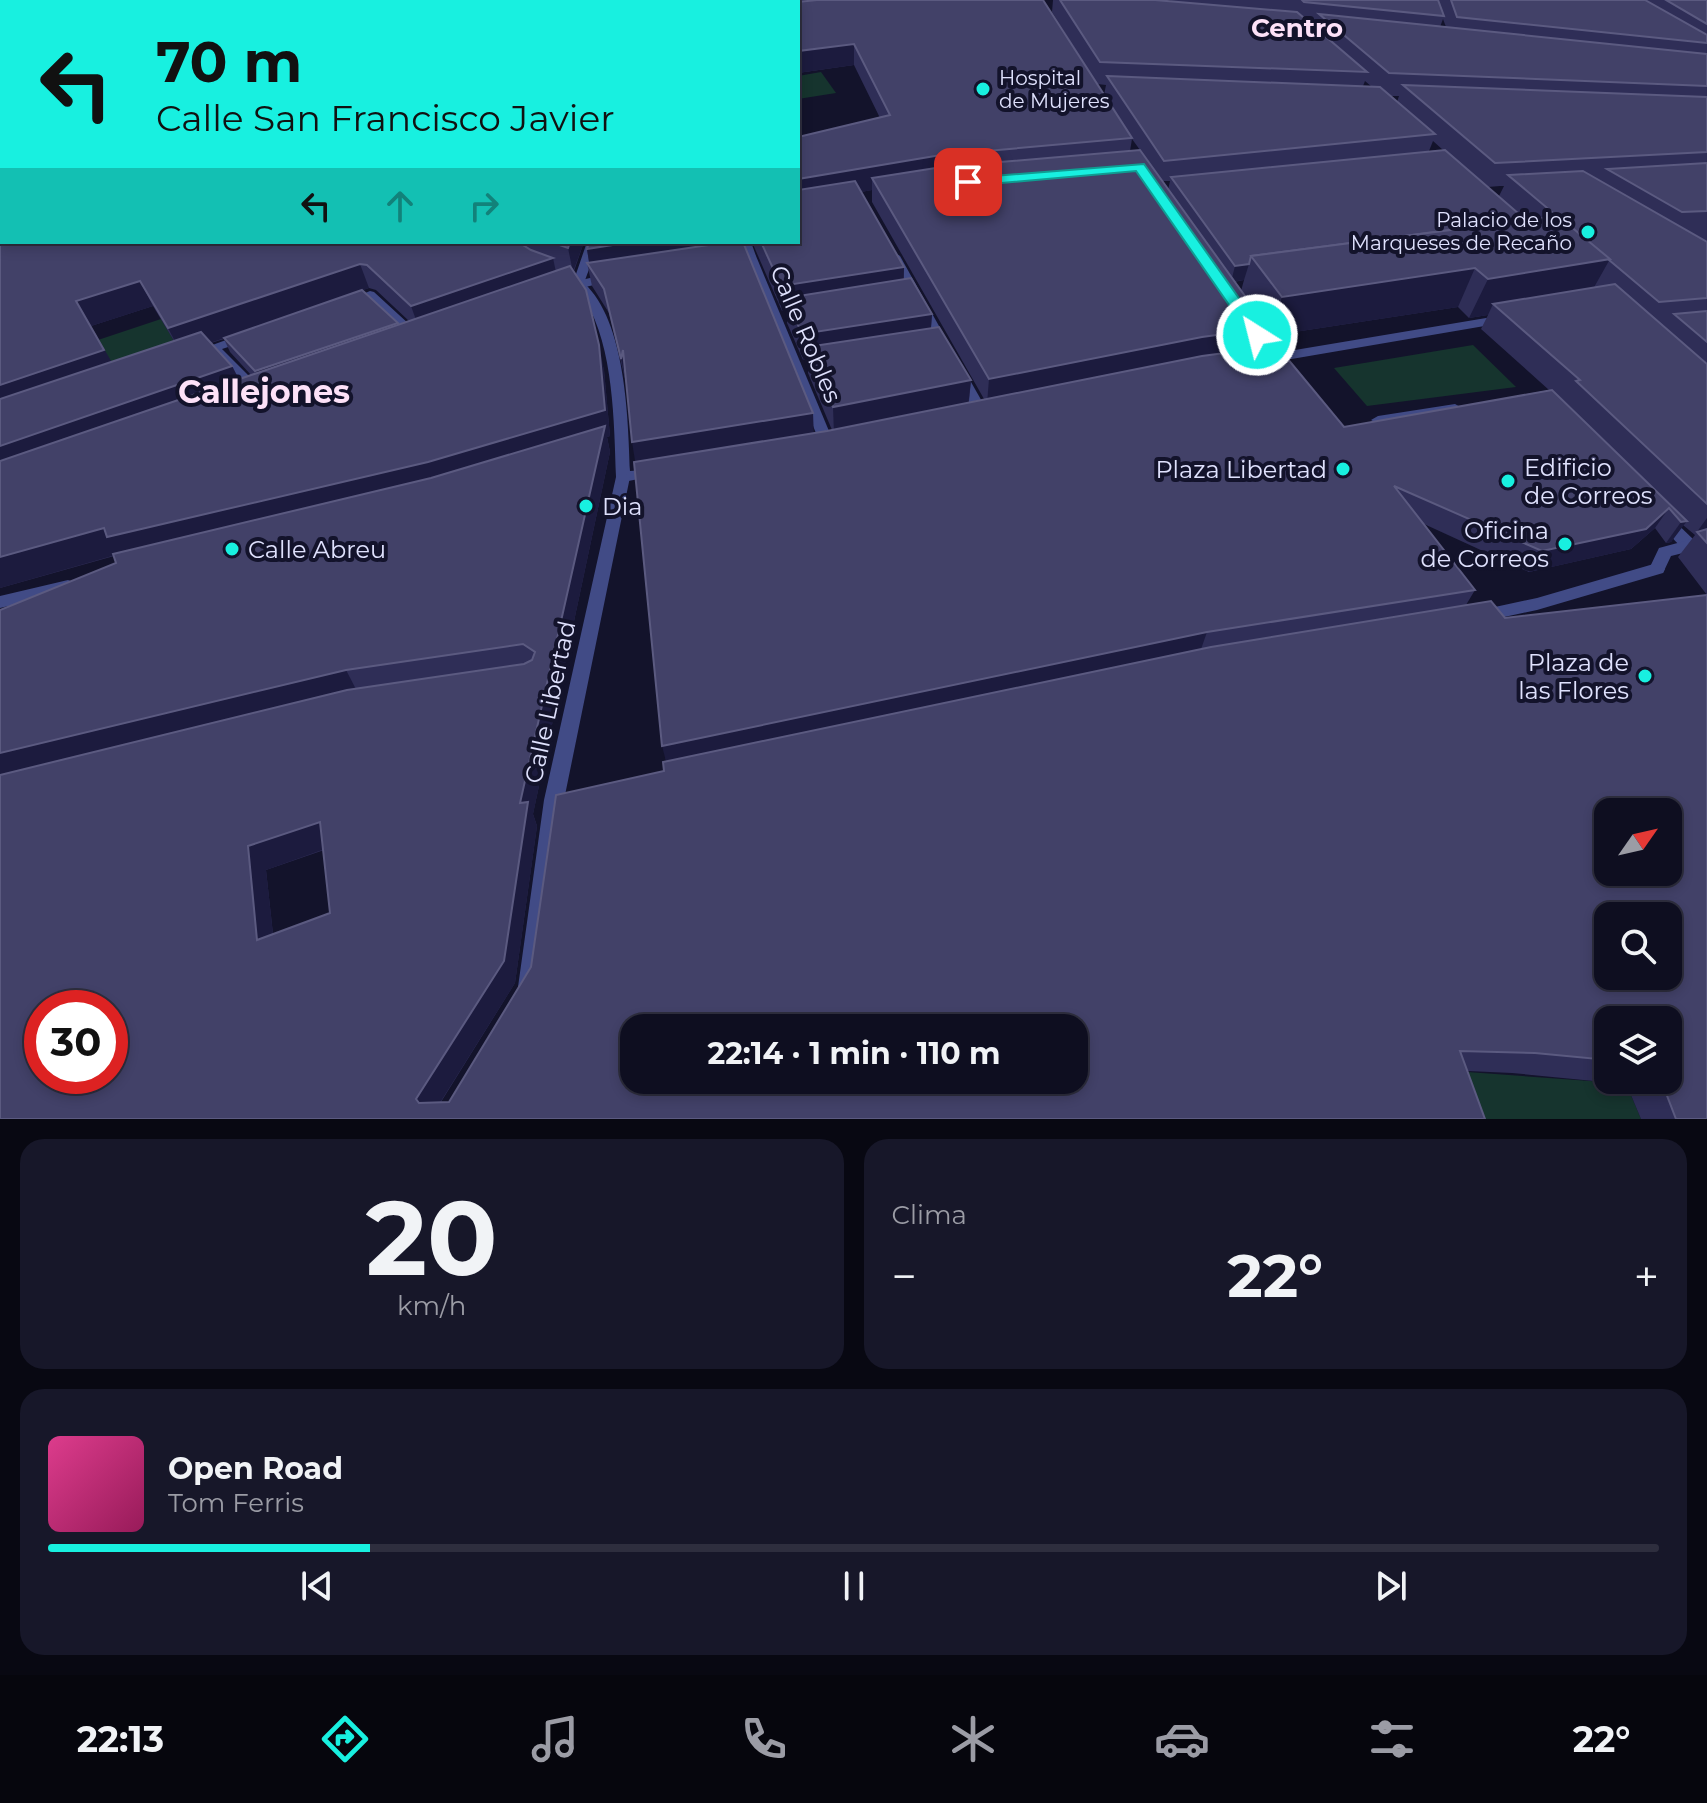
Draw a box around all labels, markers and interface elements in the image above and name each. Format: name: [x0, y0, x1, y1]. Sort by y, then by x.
district label: Centro: [1251, 12, 1343, 44]
text: 70 m: [156, 28, 302, 96]
icon: left: [24, 32, 128, 136]
place label: Hospital de Mujeres: [999, 66, 1110, 113]
marker: Hospital de Mujeres: [974, 80, 992, 98]
text: Calle San Francisco Javier: [156, 96, 615, 140]
pin: [934, 148, 1002, 216]
icon: arrive: [946, 160, 990, 204]
icon: left: [294, 184, 338, 228]
icon: ahead: [378, 184, 422, 228]
icon: right: [462, 184, 506, 228]
place label: Palacio de los Marqueses de Recaño: [1351, 208, 1572, 255]
marker: Palacio de los Marqueses de Recaño: [1579, 223, 1597, 241]
street label: Calle Robles: [764, 261, 848, 407]
position arrow: [1215, 293, 1299, 377]
district label: Callejones: [178, 372, 350, 411]
place label: Edificio de Correos: [1524, 453, 1653, 510]
place label: Plaza Libertad: [1155, 455, 1327, 484]
marker: Plaza Libertad: [1334, 460, 1352, 478]
marker: Edificio de Correos: [1499, 472, 1517, 490]
place label: Dia: [602, 492, 642, 521]
marker: Dia: [577, 497, 595, 515]
place label: Oficina de Correos: [1420, 516, 1549, 573]
place label: Calle Abreu: [248, 535, 386, 564]
marker: Oficina de Correos: [1556, 535, 1574, 553]
marker: Calle Abreu: [223, 540, 241, 558]
street label: Calle Libertad: [519, 618, 581, 786]
place label: Plaza de las Flores: [1518, 648, 1629, 705]
marker: Plaza de las Flores: [1636, 667, 1654, 685]
north arrow: [1594, 798, 1682, 886]
map controls: [1594, 798, 1682, 1094]
button: search: [1594, 902, 1682, 990]
speed limit sign: 30: [24, 990, 128, 1094]
button: layers: [1594, 1006, 1682, 1094]
text: 22:14 · 1 min · 110 m: [707, 1035, 1001, 1072]
text: 20: [366, 1174, 498, 1301]
text: Clima: [892, 1199, 967, 1231]
text: 22°: [1227, 1239, 1323, 1312]
text: −: [892, 1249, 917, 1303]
text: +: [1634, 1249, 1659, 1303]
text: km/h: [397, 1290, 466, 1322]
text: Open Road: [168, 1450, 343, 1487]
text: Tom Ferris: [168, 1487, 304, 1519]
icon: previous: [295, 1564, 339, 1608]
icon: pause: [832, 1564, 876, 1608]
icon: next: [1369, 1564, 1413, 1608]
icon: directions: [317, 1711, 373, 1767]
icon: music: [527, 1711, 583, 1767]
icon: phone: [736, 1711, 792, 1767]
icon: climate: [945, 1711, 1001, 1767]
icon: car: [1154, 1711, 1210, 1767]
icon: filters: [1364, 1711, 1420, 1767]
text: 22:13: [77, 1717, 164, 1761]
text: 22°: [1573, 1717, 1630, 1761]

